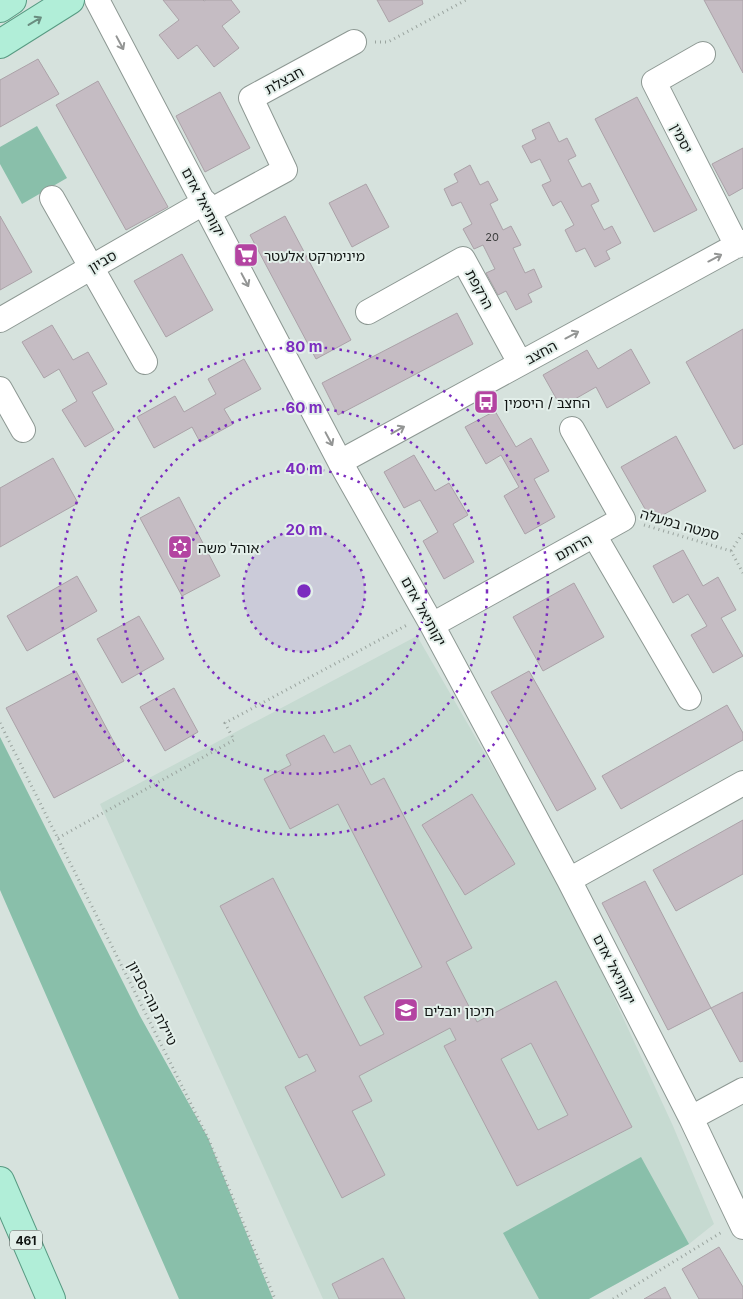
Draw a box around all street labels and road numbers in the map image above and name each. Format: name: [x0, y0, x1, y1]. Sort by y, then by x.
street label: חבצלת: [262, 62, 306, 98]
street label: יסמין: [667, 120, 697, 156]
street label: יקותיאל אדם: [179, 164, 229, 240]
street label: סביון: [85, 246, 119, 276]
street label: הרקפת: [462, 266, 498, 312]
street label: החצב: [522, 337, 560, 367]
street label: סמטה במעלה: [638, 505, 722, 543]
street label: הרותם: [552, 530, 594, 564]
street label: יקותיאל אדם: [398, 574, 450, 648]
street label: יקותיאל אדם: [590, 931, 640, 1007]
street label: טיילת נוה-סביון: [124, 958, 182, 1048]
road number: 461: [10, 1230, 42, 1250]

